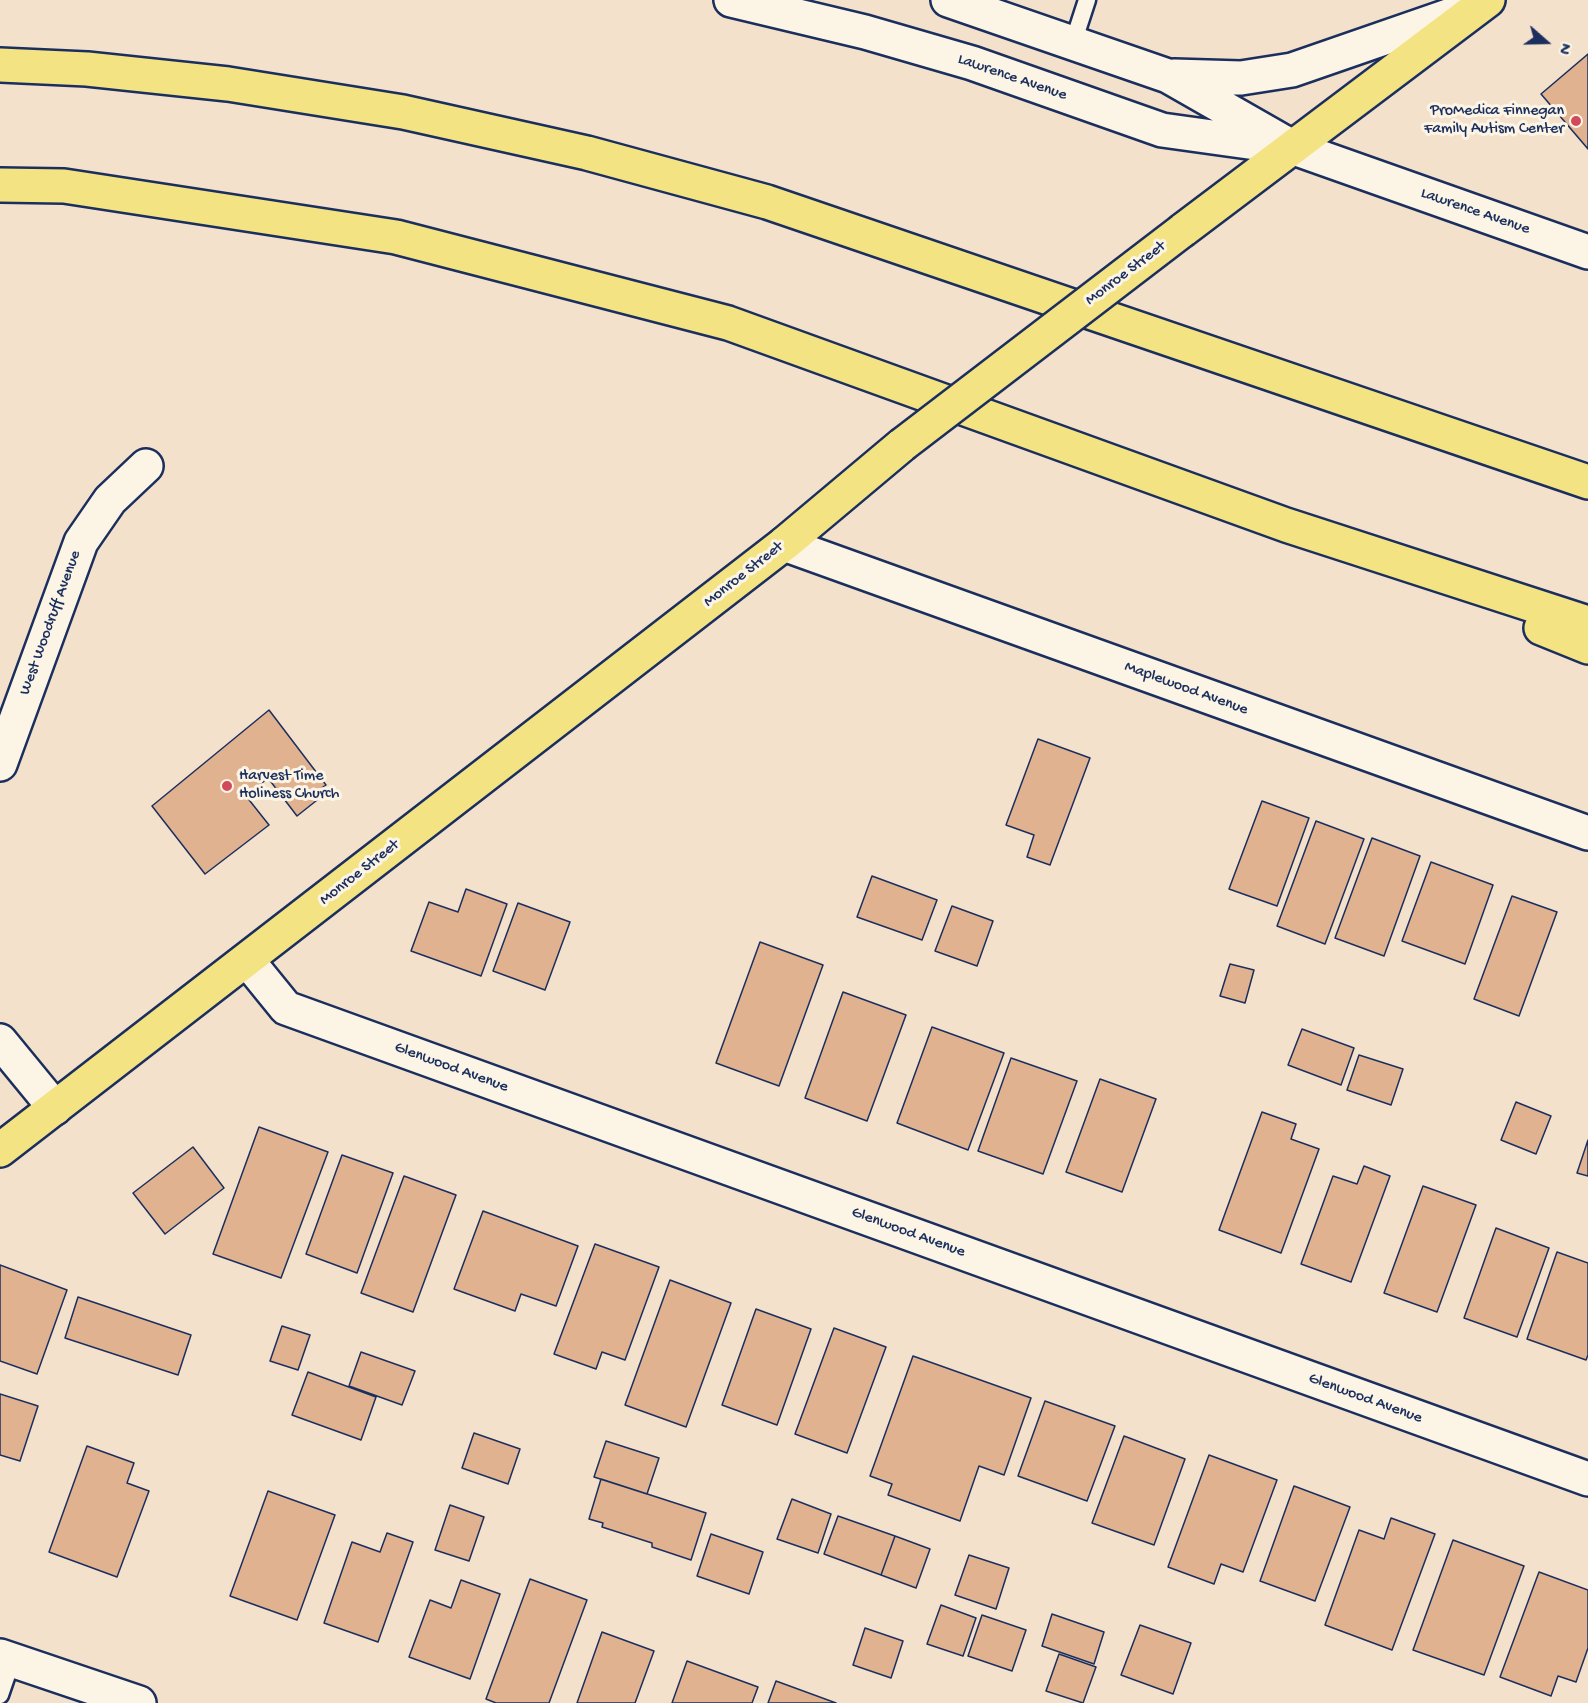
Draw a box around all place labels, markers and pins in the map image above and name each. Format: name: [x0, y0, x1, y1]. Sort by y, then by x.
place label: ProMedica Finnegan Family Autism Center: [1424, 102, 1564, 140]
marker: ProMedica Finnegan Family Autism Center: [1569, 114, 1583, 128]
place label: Harvest Time Holiness Church: [239, 767, 339, 805]
marker: Harvest Time Holiness Church: [220, 779, 234, 793]

